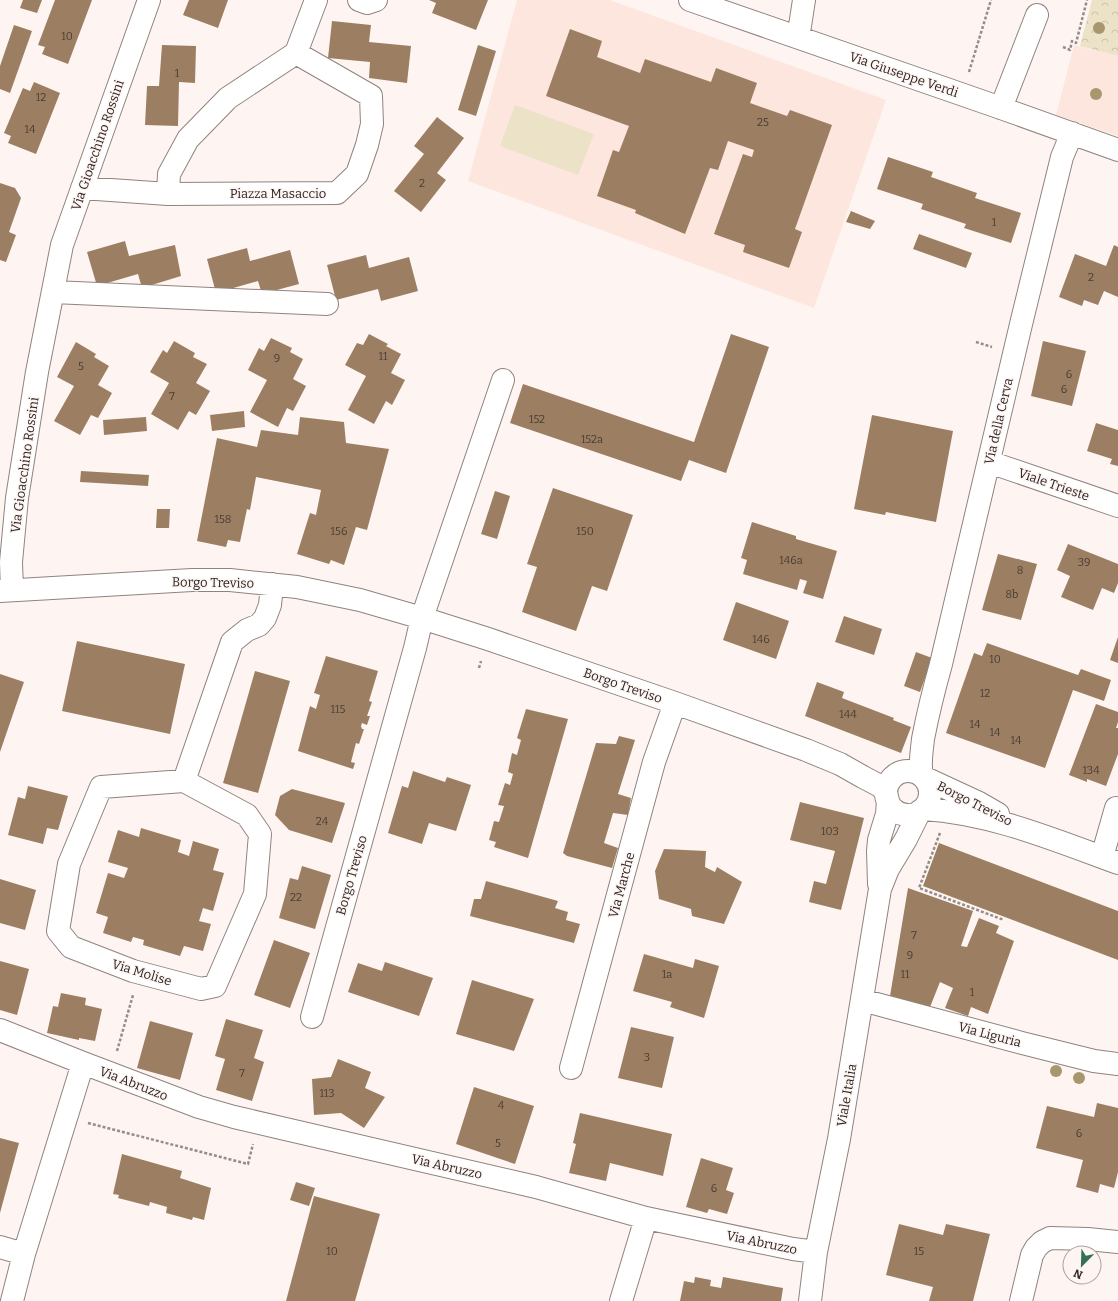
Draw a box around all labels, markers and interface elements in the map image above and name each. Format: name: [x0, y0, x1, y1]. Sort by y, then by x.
house number: 10: [61, 30, 73, 43]
street label: Via Giuseppe Verdi: [847, 49, 960, 100]
house number: 1: [175, 67, 180, 80]
street label: Via Gioacchino Rossini: [68, 78, 127, 212]
house number: 12: [36, 91, 46, 104]
house number: 25: [757, 116, 769, 129]
house number: 14: [25, 123, 36, 136]
house number: 2: [419, 177, 425, 190]
street label: Piazza Masaccio: [230, 186, 326, 201]
house number: 1: [992, 216, 997, 229]
house number: 2: [1088, 271, 1094, 284]
house number: 11: [379, 350, 388, 363]
house number: 9: [274, 352, 280, 365]
house number: 5: [78, 360, 84, 373]
house number: 6: [1066, 368, 1072, 381]
street label: Via della Cerva: [981, 376, 1016, 466]
house number: 6: [1061, 383, 1067, 396]
house number: 7: [169, 390, 175, 403]
street label: Via Gioacchino Rossini: [8, 396, 41, 534]
house number: 152: [529, 413, 545, 426]
house number: 152a: [581, 433, 603, 446]
street label: Viale Trieste: [1016, 465, 1091, 504]
house number: 158: [215, 513, 231, 526]
house number: 156: [331, 525, 347, 538]
house number: 150: [576, 525, 594, 538]
house number: 146a: [779, 554, 803, 567]
house number: 39: [1078, 556, 1090, 569]
house number: 8: [1017, 564, 1023, 577]
street label: Borgo Treviso: [172, 574, 254, 591]
house number: 8b: [1006, 588, 1018, 601]
house number: 146: [752, 633, 770, 646]
house number: 10: [989, 653, 1001, 666]
street label: Borgo Treviso: [581, 665, 664, 706]
house number: 12: [980, 687, 990, 700]
house number: 115: [331, 703, 346, 716]
house number: 144: [839, 708, 857, 721]
house number: 14: [970, 718, 981, 731]
house number: 14: [990, 726, 1001, 739]
house number: 14: [1011, 734, 1022, 747]
house number: 134: [1082, 764, 1100, 777]
street label: Borgo Treviso: [935, 778, 1015, 829]
house number: 24: [316, 815, 329, 828]
house number: 103: [821, 825, 839, 838]
street label: Borgo Treviso: [333, 834, 370, 917]
street label: Via Marche: [606, 851, 637, 920]
house number: 22: [290, 891, 302, 904]
house number: 7: [911, 929, 917, 942]
house number: 9: [907, 949, 913, 962]
street label: Via Molise: [110, 956, 174, 989]
house number: 1a: [662, 968, 672, 981]
house number: 11: [901, 968, 910, 981]
house number: 1: [970, 986, 975, 999]
street label: Via Liguria: [957, 1019, 1023, 1050]
house number: 3: [644, 1051, 650, 1064]
street label: Viale Italia: [834, 1063, 859, 1128]
street label: Via Abruzzo: [98, 1064, 170, 1103]
house number: 7: [239, 1067, 245, 1080]
house number: 113: [319, 1087, 335, 1100]
house number: 4: [498, 1099, 505, 1112]
house number: 6: [1076, 1127, 1082, 1140]
house number: 5: [495, 1137, 501, 1150]
street label: Via Abruzzo: [410, 1151, 484, 1182]
house number: 6: [711, 1182, 717, 1195]
street label: Via Abruzzo: [725, 1228, 799, 1257]
house number: 10: [326, 1245, 338, 1258]
house number: 15: [914, 1245, 924, 1258]
north arrow: [1062, 1245, 1102, 1285]
text: N: [1071, 1266, 1085, 1281]

